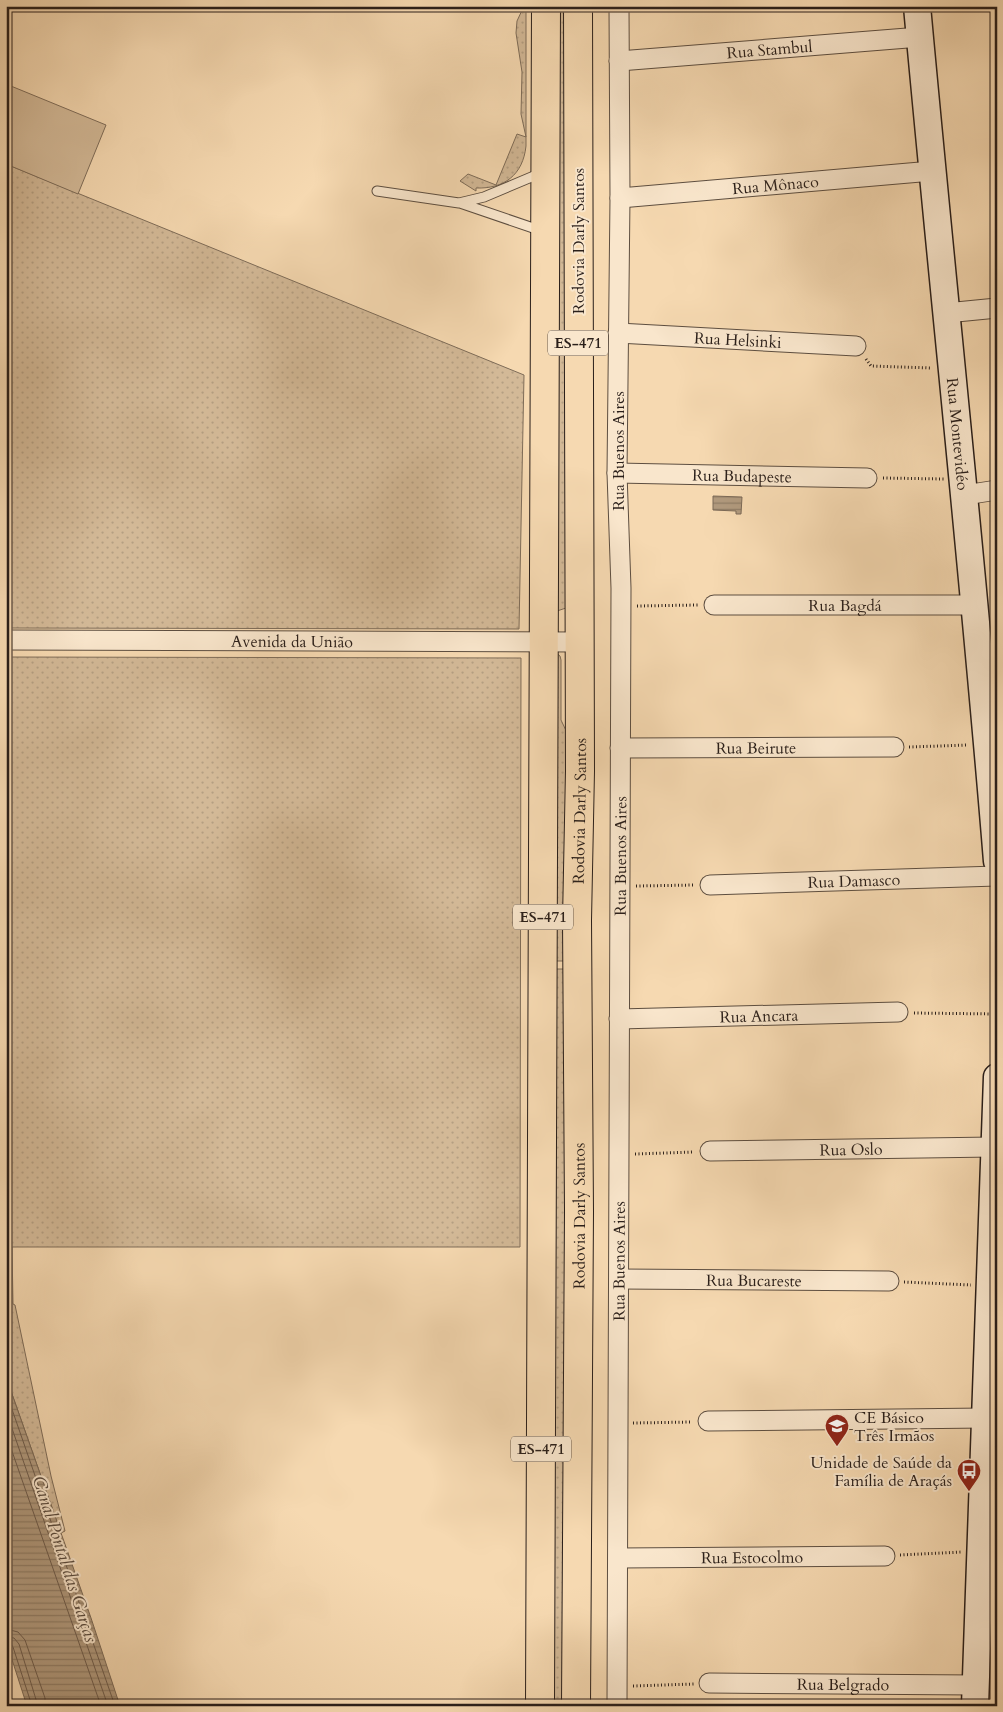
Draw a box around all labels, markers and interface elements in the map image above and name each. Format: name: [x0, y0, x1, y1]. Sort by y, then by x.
street label: Rua Stambul: [726, 36, 813, 64]
street label: Rodovia Darly Santos: [568, 168, 590, 314]
street label: Rua Mônaco: [731, 171, 820, 200]
street label: Rua Helsinki: [693, 327, 783, 354]
road number: ES-471: [548, 330, 608, 356]
street label: Rua Montevidéo: [941, 377, 974, 492]
street label: Rua Buenos Aires: [608, 391, 630, 511]
street label: Rua Budapeste: [692, 465, 792, 488]
street label: Rua Bagdá: [808, 595, 882, 617]
street label: Avenida da União: [231, 631, 353, 653]
street label: Rua Beirute: [716, 737, 796, 760]
street label: Rodovia Darly Santos: [568, 738, 592, 884]
street label: Rua Buenos Aires: [610, 796, 632, 916]
street label: Rua Damasco: [807, 869, 901, 894]
road number: ES-471: [513, 904, 573, 930]
street label: Rua Ancara: [719, 1005, 799, 1028]
street label: Rua Oslo: [819, 1139, 883, 1161]
street label: Rodovia Darly Santos: [569, 1143, 591, 1289]
street label: Rua Buenos Aires: [608, 1201, 631, 1321]
street label: Rua Bucareste: [706, 1270, 802, 1292]
place label: CE Básico Três Irmãos: [854, 1407, 934, 1447]
school or university icon: CE Básico Três Irmãos: [824, 1413, 850, 1447]
road number: ES-471: [511, 1436, 571, 1462]
place label: Unidade de Saúde da Família de Araçás: [811, 1452, 952, 1492]
bus stop icon: Unidade de Saúde da Família de Araçás: [956, 1458, 982, 1492]
water label: Canal Pontal das Garças: [26, 1473, 103, 1646]
street label: Rua Estocolmo: [701, 1547, 804, 1569]
street label: Rua Belgrado: [797, 1674, 890, 1696]

